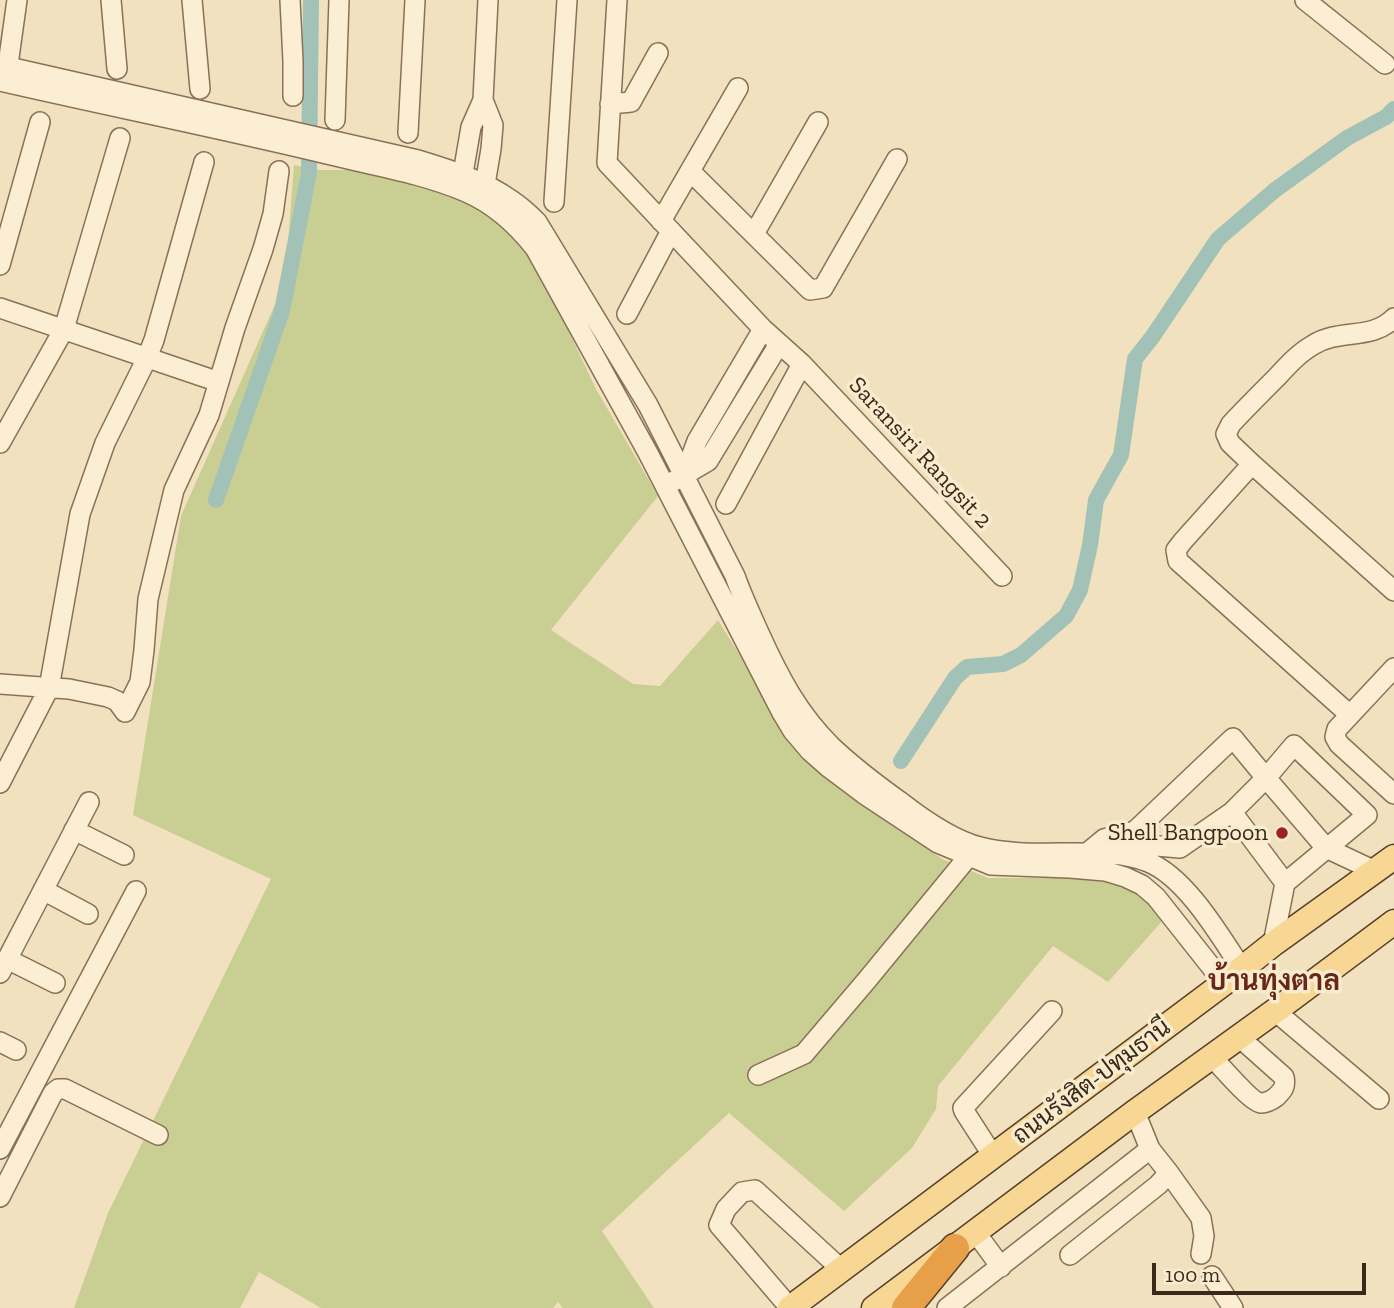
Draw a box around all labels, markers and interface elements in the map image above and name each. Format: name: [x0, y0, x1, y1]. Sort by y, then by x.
street label: Saransiri Rangsit 2: [842, 371, 998, 535]
place label: Shell Bangpoon: [1108, 819, 1268, 847]
marker: Shell Bangpoon: [1274, 825, 1290, 841]
district label: บ้านทุ่งตาล: [1208, 965, 1340, 999]
street label: ถนนรังสิต-ปทุมธานี: [1007, 1013, 1177, 1151]
scale bar: [1156, 1248, 1370, 1292]
text: 100 m: [1165, 1262, 1220, 1287]

